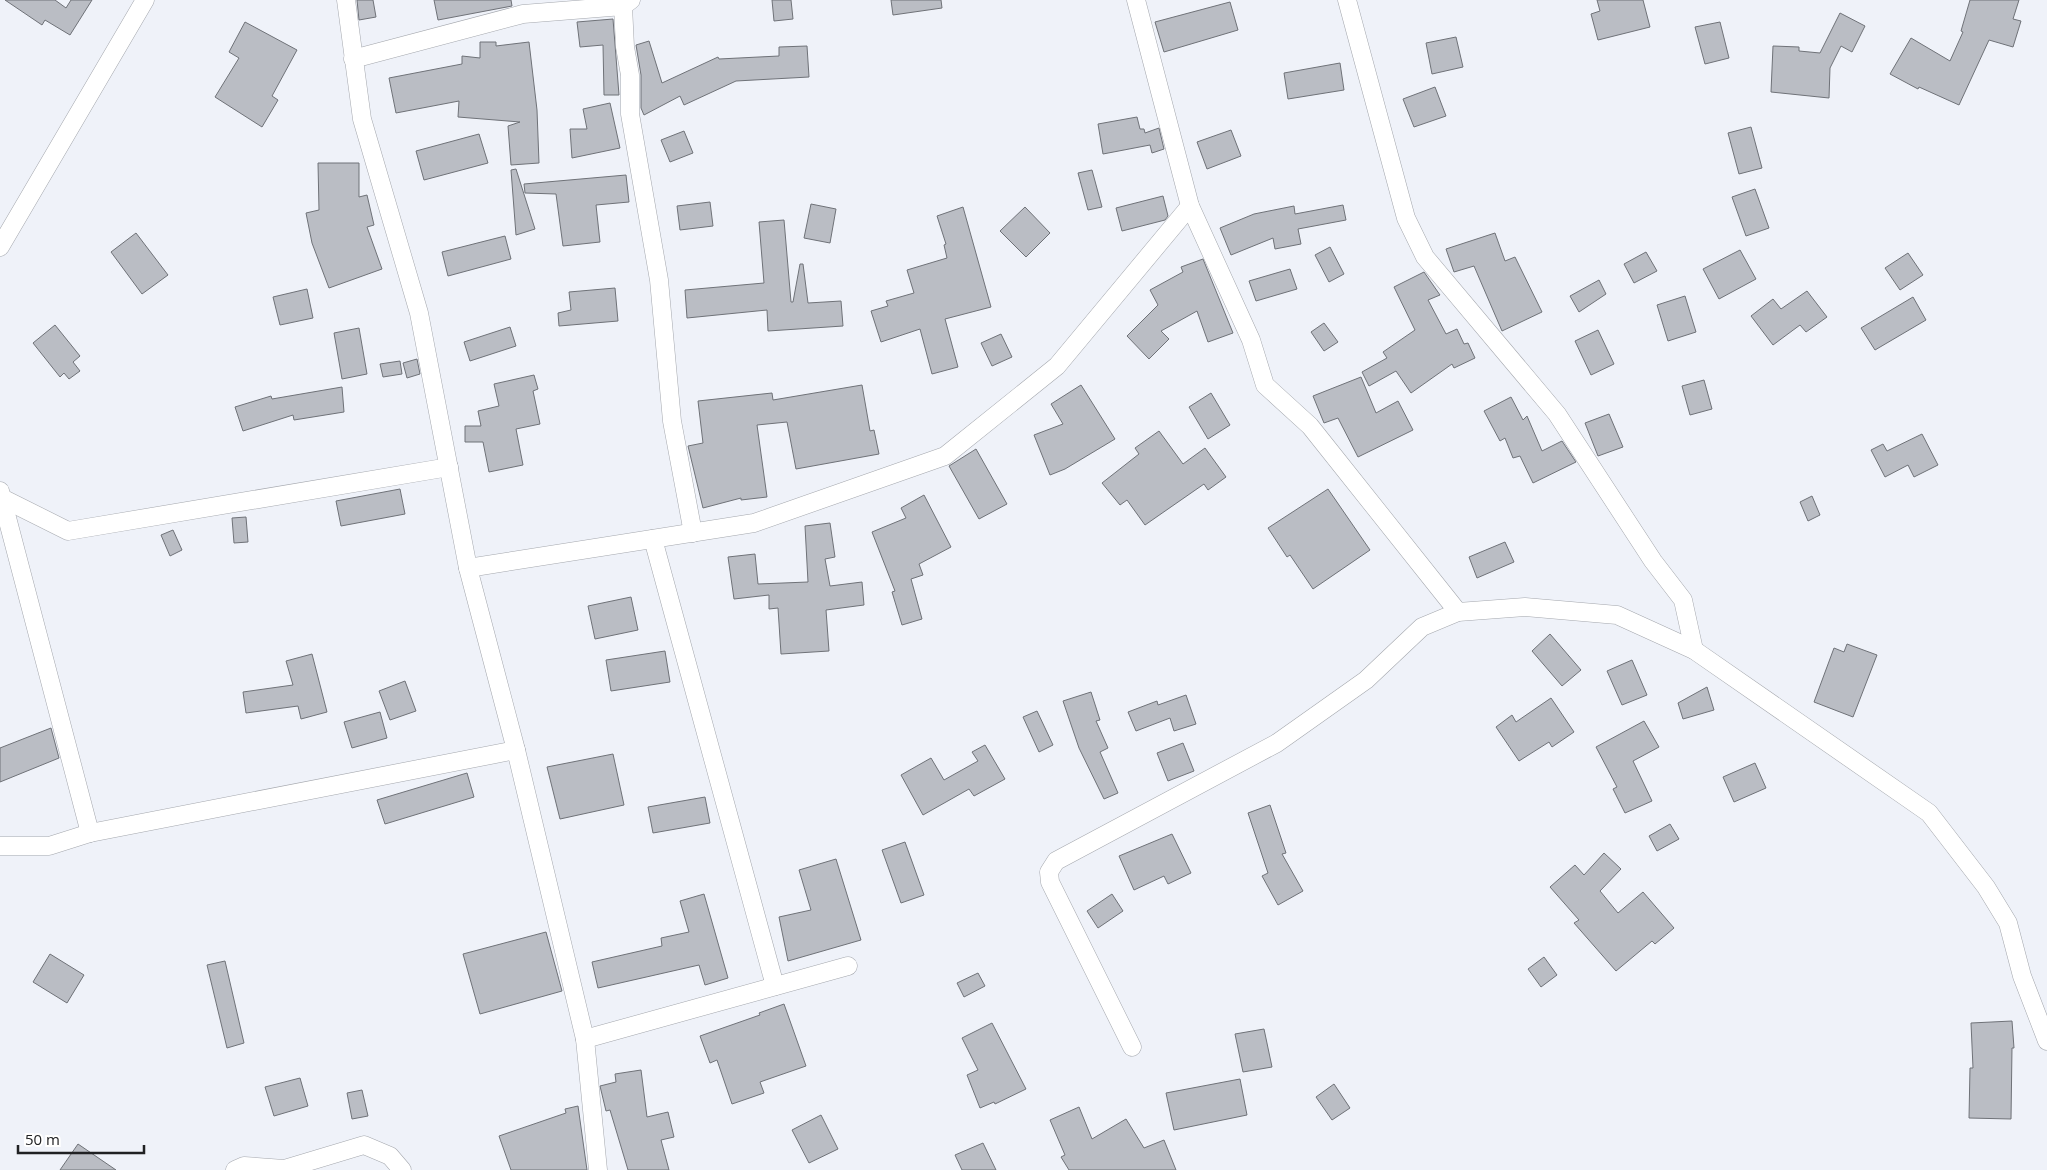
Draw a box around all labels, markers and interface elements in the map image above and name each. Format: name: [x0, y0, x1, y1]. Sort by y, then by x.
scale bar: [18, 1122, 144, 1154]
text: 50 m: [25, 1129, 60, 1149]

